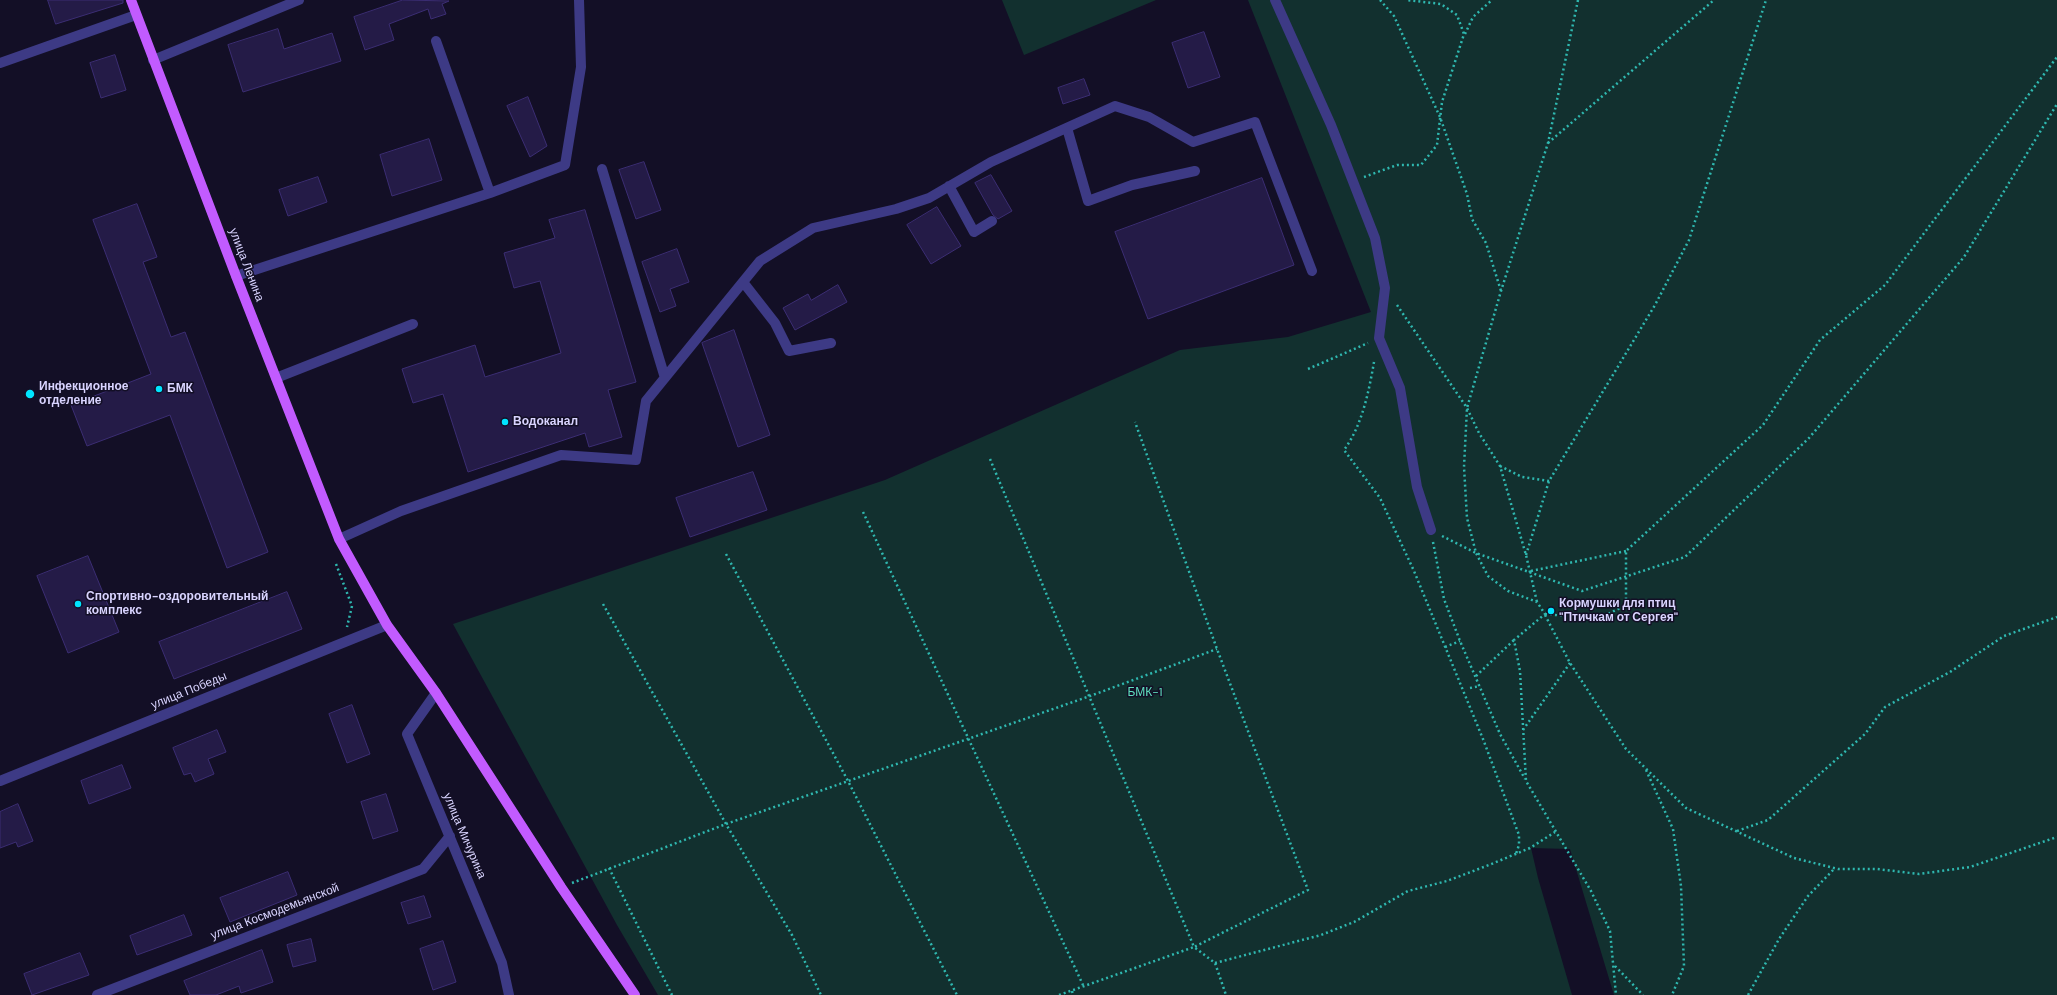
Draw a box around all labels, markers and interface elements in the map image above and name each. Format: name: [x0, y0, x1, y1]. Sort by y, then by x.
street label: улица Ленина: [225, 226, 267, 304]
place label: Инфекционное отделение: [39, 380, 128, 408]
place label: БМК: [167, 382, 193, 396]
marker: БМК: [154, 384, 164, 394]
marker: Инфекционное отделение: [24, 388, 36, 400]
place label: Водоканал: [513, 415, 578, 429]
marker: Водоканал: [500, 417, 510, 427]
place label: Спортивно-оздоровительный комплекс: [86, 590, 268, 618]
place label: Кормушки для птиц "Птичкам от Сергея": [1559, 597, 1678, 625]
marker: Спортивно-оздоровительный комплекс: [73, 599, 83, 609]
marker: Кормушки для птиц "Птичкам от Сергея": [1546, 606, 1556, 616]
street label: улица Победы: [149, 669, 229, 713]
park label: БМК-1: [1127, 686, 1163, 700]
street label: улица Мичурина: [439, 791, 489, 881]
street label: улица Космодемьянской: [209, 881, 341, 943]

